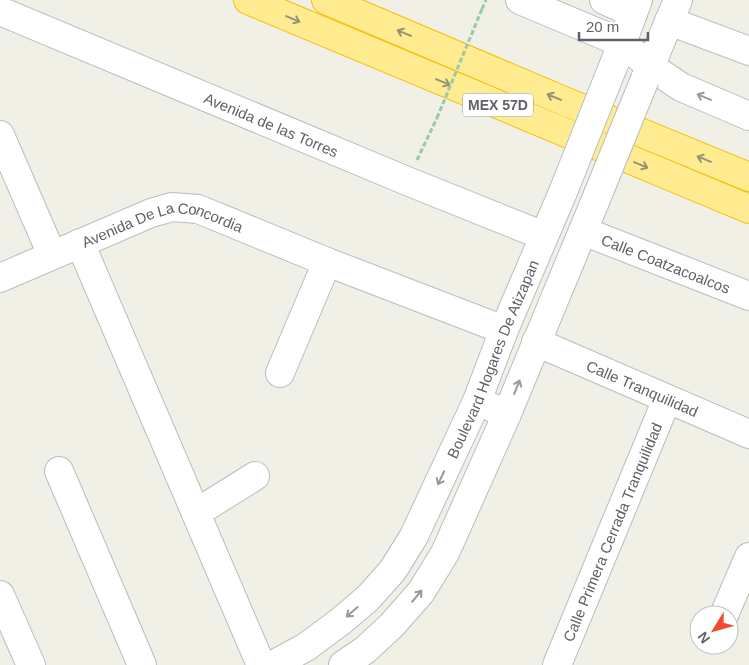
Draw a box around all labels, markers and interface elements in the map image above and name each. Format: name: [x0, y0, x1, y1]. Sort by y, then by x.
scale bar: [579, 10, 648, 42]
one-way arrow: [285, 14, 300, 24]
text: 20 m: [586, 18, 619, 35]
one-way arrow: [397, 28, 412, 38]
one-way arrow: [435, 77, 450, 87]
street label: Avenida de las Torres: [202, 89, 341, 160]
one-way arrow: [547, 91, 562, 101]
one-way arrow: [697, 92, 712, 102]
road number: MEX 57D: [463, 94, 533, 116]
one-way arrow: [697, 154, 712, 163]
one-way arrow: [633, 160, 648, 170]
street label: Avenida De La Concordia: [79, 198, 246, 250]
street label: Calle Coatzacoalcos: [599, 231, 733, 296]
street label: Boulevard Hogares De Atizapan: [443, 257, 542, 461]
street label: Calle Tranquilidad: [584, 356, 701, 420]
one-way arrow: [513, 380, 523, 395]
street label: Calle Primera Cerrada Tranquilidad: [559, 420, 665, 644]
one-way arrow: [436, 470, 445, 485]
one-way arrow: [411, 590, 422, 603]
north arrow: [689, 605, 739, 655]
one-way arrow: [345, 606, 358, 618]
text: N: [694, 629, 713, 647]

